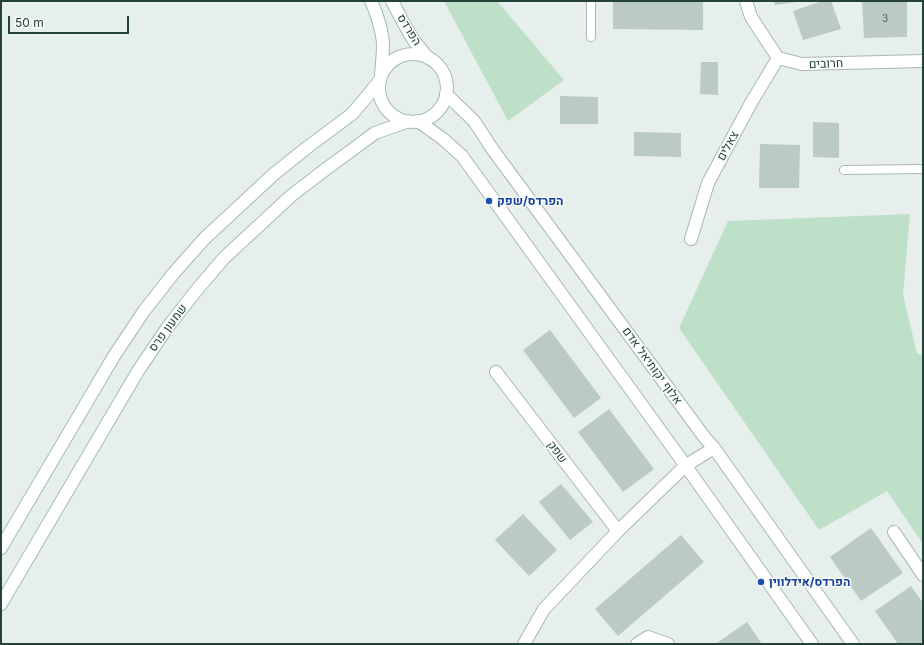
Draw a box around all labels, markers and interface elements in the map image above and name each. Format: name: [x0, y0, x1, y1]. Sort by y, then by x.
scale bar: [10, 8, 131, 34]
street label: הפרדס: [394, 12, 424, 48]
house number: 3: [882, 13, 888, 25]
text: 50 m: [15, 15, 44, 30]
street label: חרובים: [809, 56, 843, 72]
street label: צאלים: [714, 129, 742, 163]
place label: הפרדס/שפק: [497, 194, 564, 208]
marker: הפרדס/שפק: [484, 196, 494, 206]
street label: שמעון פרס: [146, 301, 190, 355]
street label: אלוף יקותיאל אדם: [619, 324, 685, 408]
street label: שפק: [544, 438, 570, 466]
place label: הפרדס/אידלווין: [769, 575, 850, 589]
marker: הפרדס/אידלווין: [756, 577, 766, 587]

